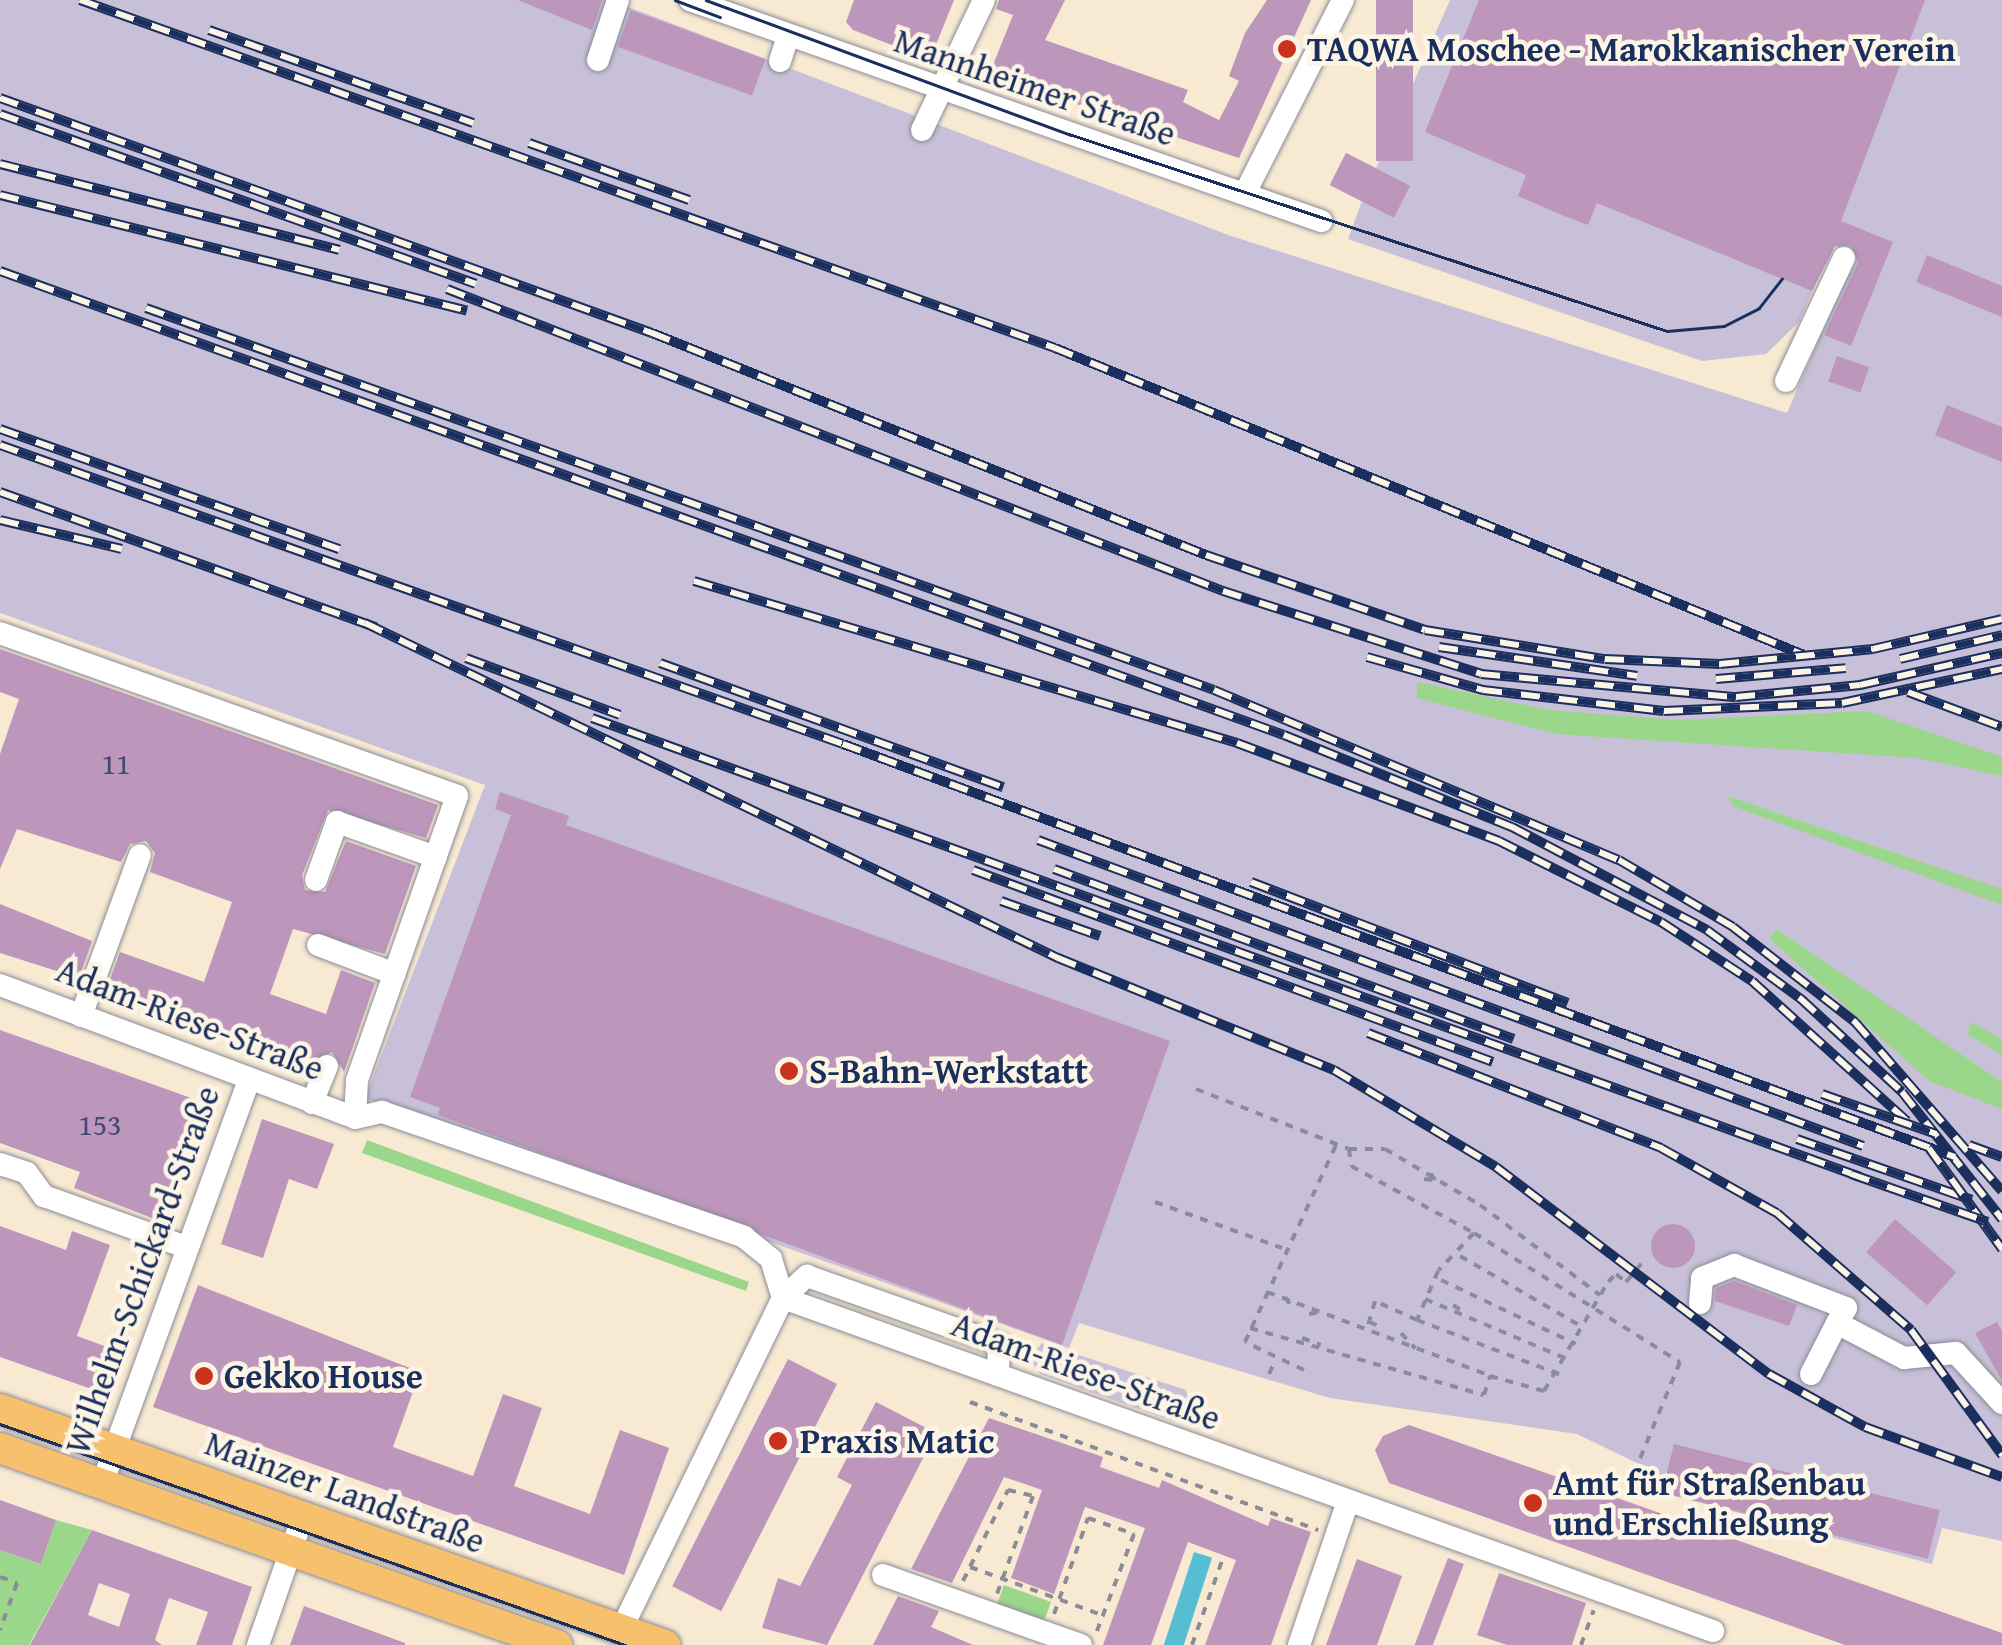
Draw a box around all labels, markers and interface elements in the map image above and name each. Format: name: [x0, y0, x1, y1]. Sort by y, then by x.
street label: Mannheimer Straße: [889, 19, 1181, 155]
place label: TAQWA Moschee - Marokkanischer Verein: [1307, 28, 1956, 70]
marker: TAQWA Moschee - Marokkanischer Verein: [1276, 38, 1298, 60]
house number: 11: [102, 745, 130, 781]
street label: Adam-Riese-Straße: [50, 949, 330, 1089]
place label: S-Bahn-Werkstatt: [809, 1050, 1088, 1092]
marker: S-Bahn-Werkstatt: [778, 1060, 800, 1082]
street label: Wilhelm-Schickard-Straße: [56, 1080, 228, 1460]
house number: 153: [78, 1106, 122, 1142]
street label: Adam-Riese-Straße: [946, 1303, 1226, 1439]
place label: Gekko House: [224, 1355, 423, 1397]
marker: Gekko House: [193, 1365, 215, 1387]
place label: Praxis Matic: [800, 1420, 994, 1462]
street label: Mainzer Landstraße: [200, 1422, 490, 1562]
marker: Praxis Matic: [765, 1428, 791, 1454]
place label: Amt für Straßenbau und Erschließung: [1553, 1462, 1866, 1544]
marker: Amt für Straßenbau und Erschließung: [1522, 1492, 1544, 1514]

